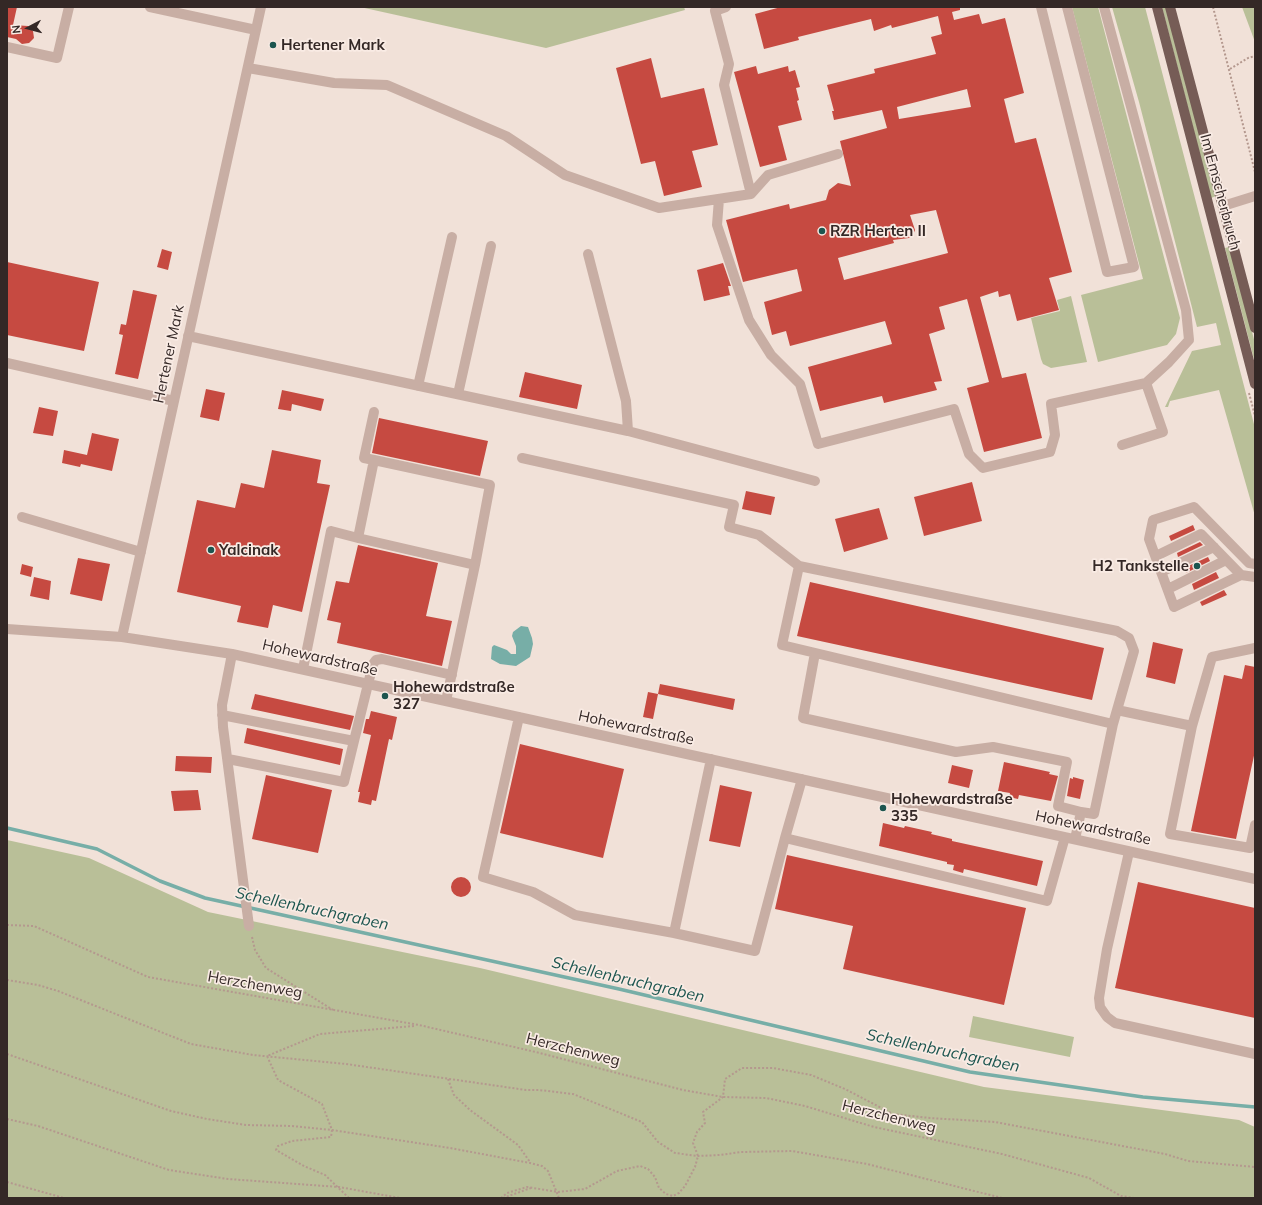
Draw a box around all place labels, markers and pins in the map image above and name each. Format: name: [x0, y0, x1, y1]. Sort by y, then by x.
place label: Hertener Mark: [281, 36, 385, 54]
marker: Hertener Mark: [268, 40, 278, 50]
place label: RZR Herten II: [830, 222, 926, 240]
marker: RZR Herten II: [817, 226, 827, 236]
place label: Yalcinak: [219, 541, 279, 559]
marker: Yalcinak: [206, 545, 216, 555]
place label: H2 Tankstelle: [1092, 557, 1189, 575]
marker: H2 Tankstelle: [1192, 561, 1202, 571]
place label: Hohewardstraße 327: [393, 678, 515, 713]
marker: Hohewardstraße 327: [380, 691, 390, 701]
place label: Hohewardstraße 335: [891, 790, 1013, 825]
marker: Hohewardstraße 335: [878, 803, 888, 813]

